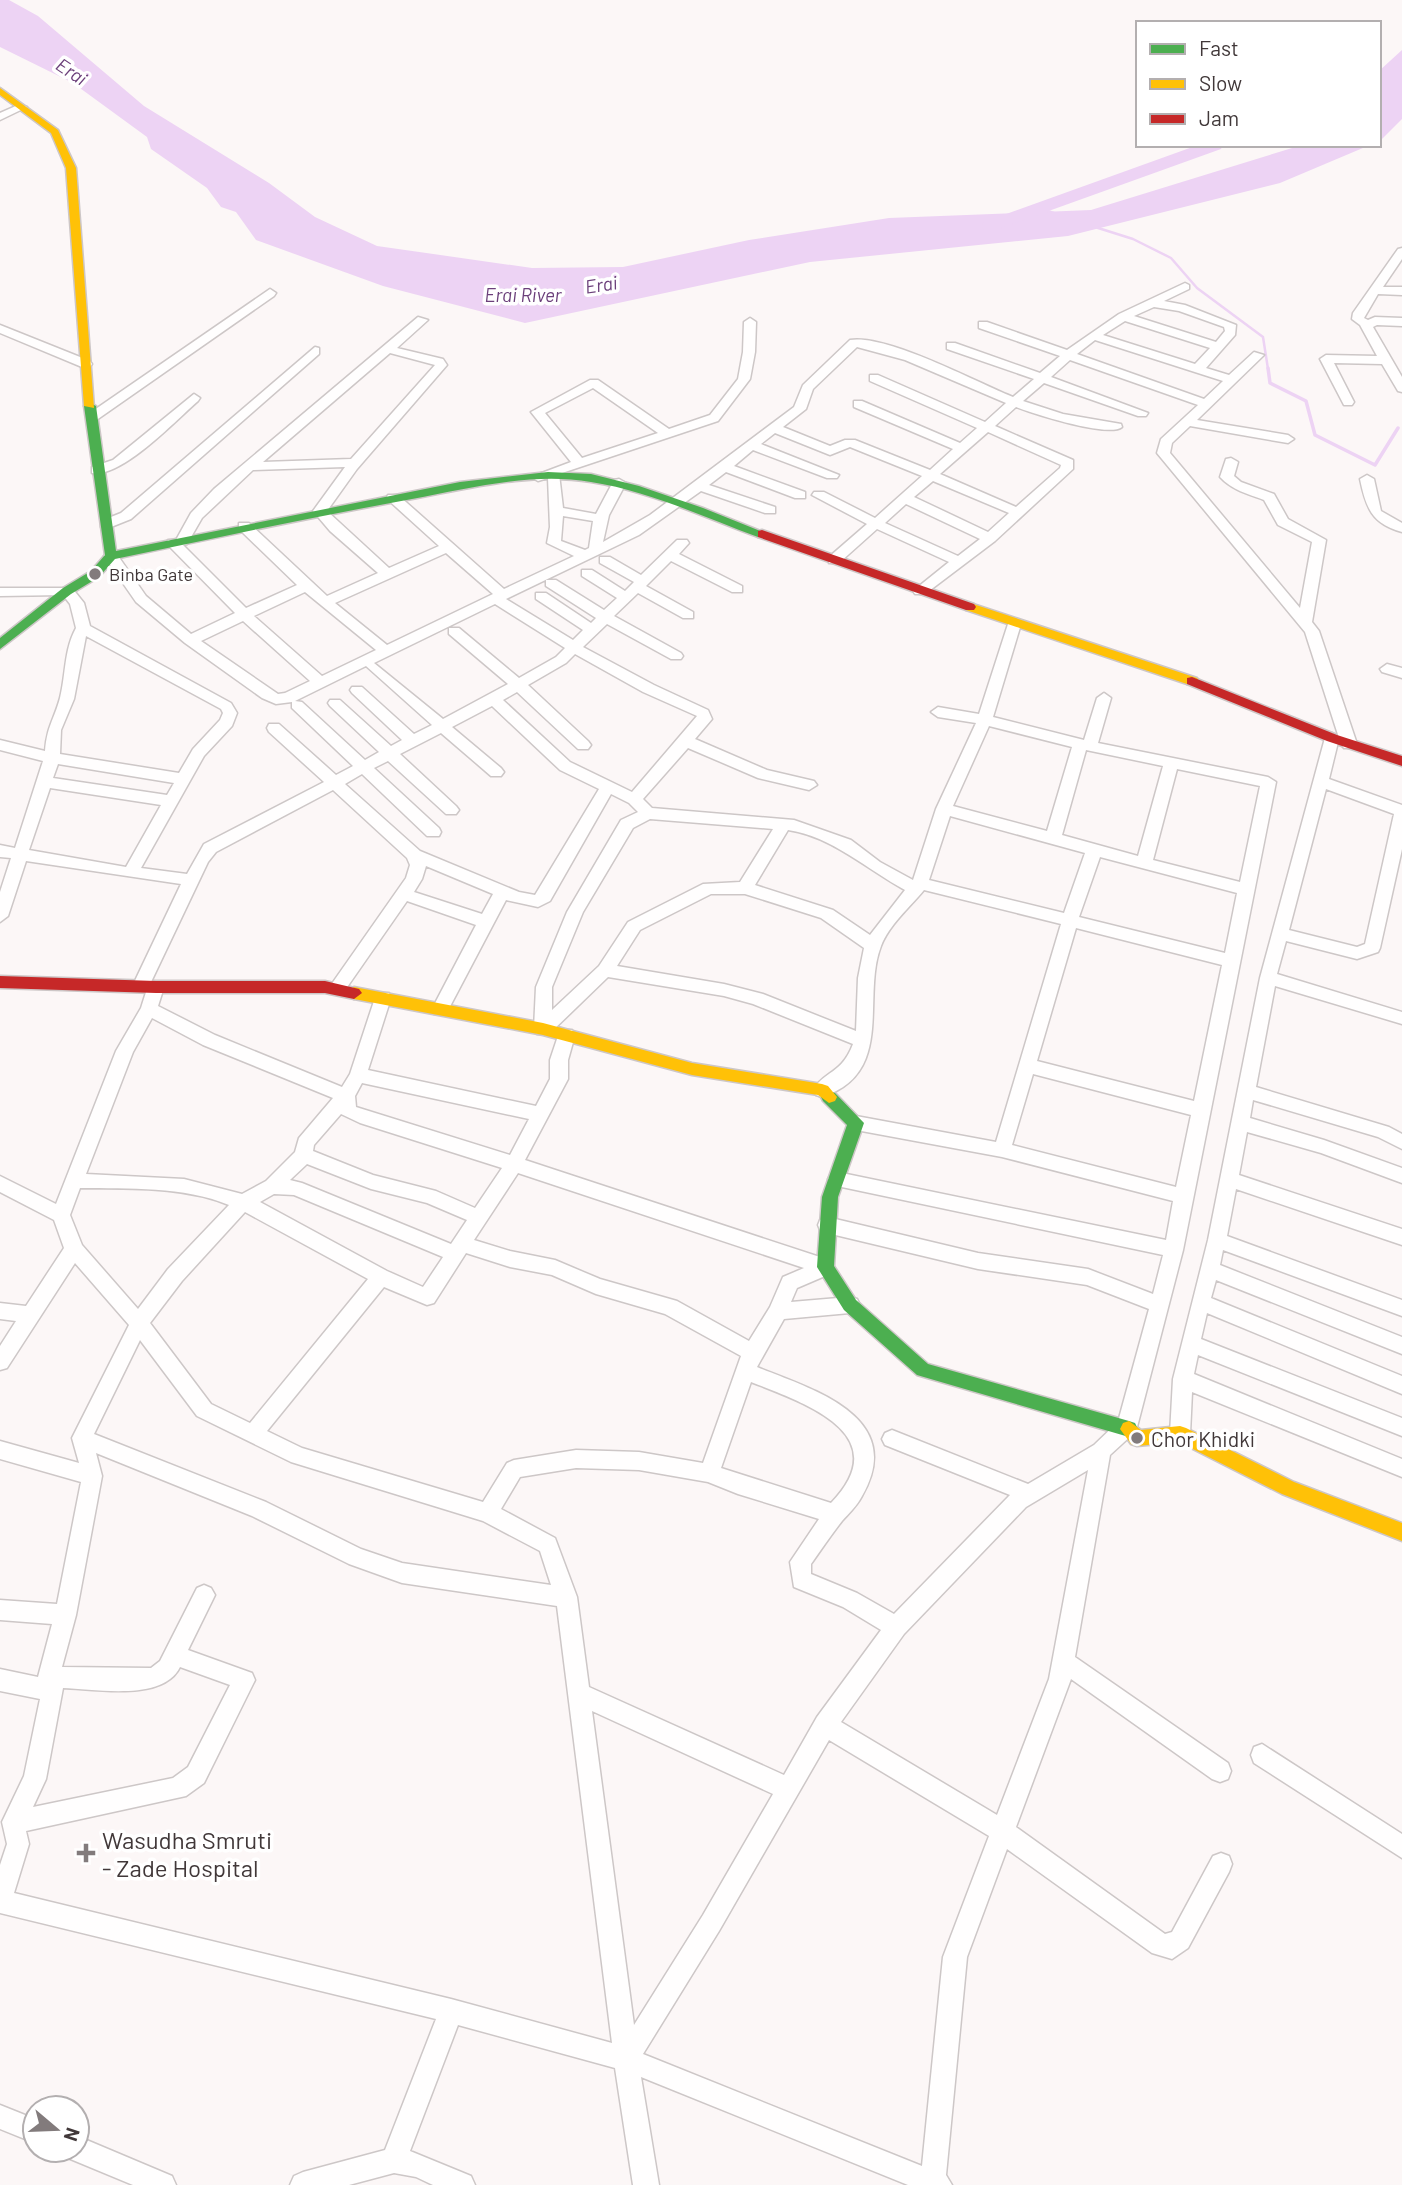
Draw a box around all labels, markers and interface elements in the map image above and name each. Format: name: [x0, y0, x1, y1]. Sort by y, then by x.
legend: [1136, 21, 1381, 147]
text: Fast: [1199, 35, 1239, 60]
water label: Erai: [52, 52, 92, 90]
text: Slow: [1199, 70, 1242, 95]
text: Jam: [1199, 105, 1239, 130]
water label: Erai: [583, 270, 619, 298]
water label: Erai River: [484, 283, 563, 306]
place label: Binba Gate: [109, 563, 193, 585]
marker: Binba Gate: [87, 566, 103, 582]
place label: Chor Khidki: [1151, 1426, 1255, 1451]
marker: Chor Khidki: [1129, 1430, 1145, 1446]
place label: Wasudha Smruti - Zade Hospital: [102, 1825, 272, 1882]
marker: Wasudha Smruti - Zade Hospital: [76, 1843, 96, 1863]
north arrow: [21, 2094, 91, 2164]
text: N: [60, 2125, 85, 2144]

